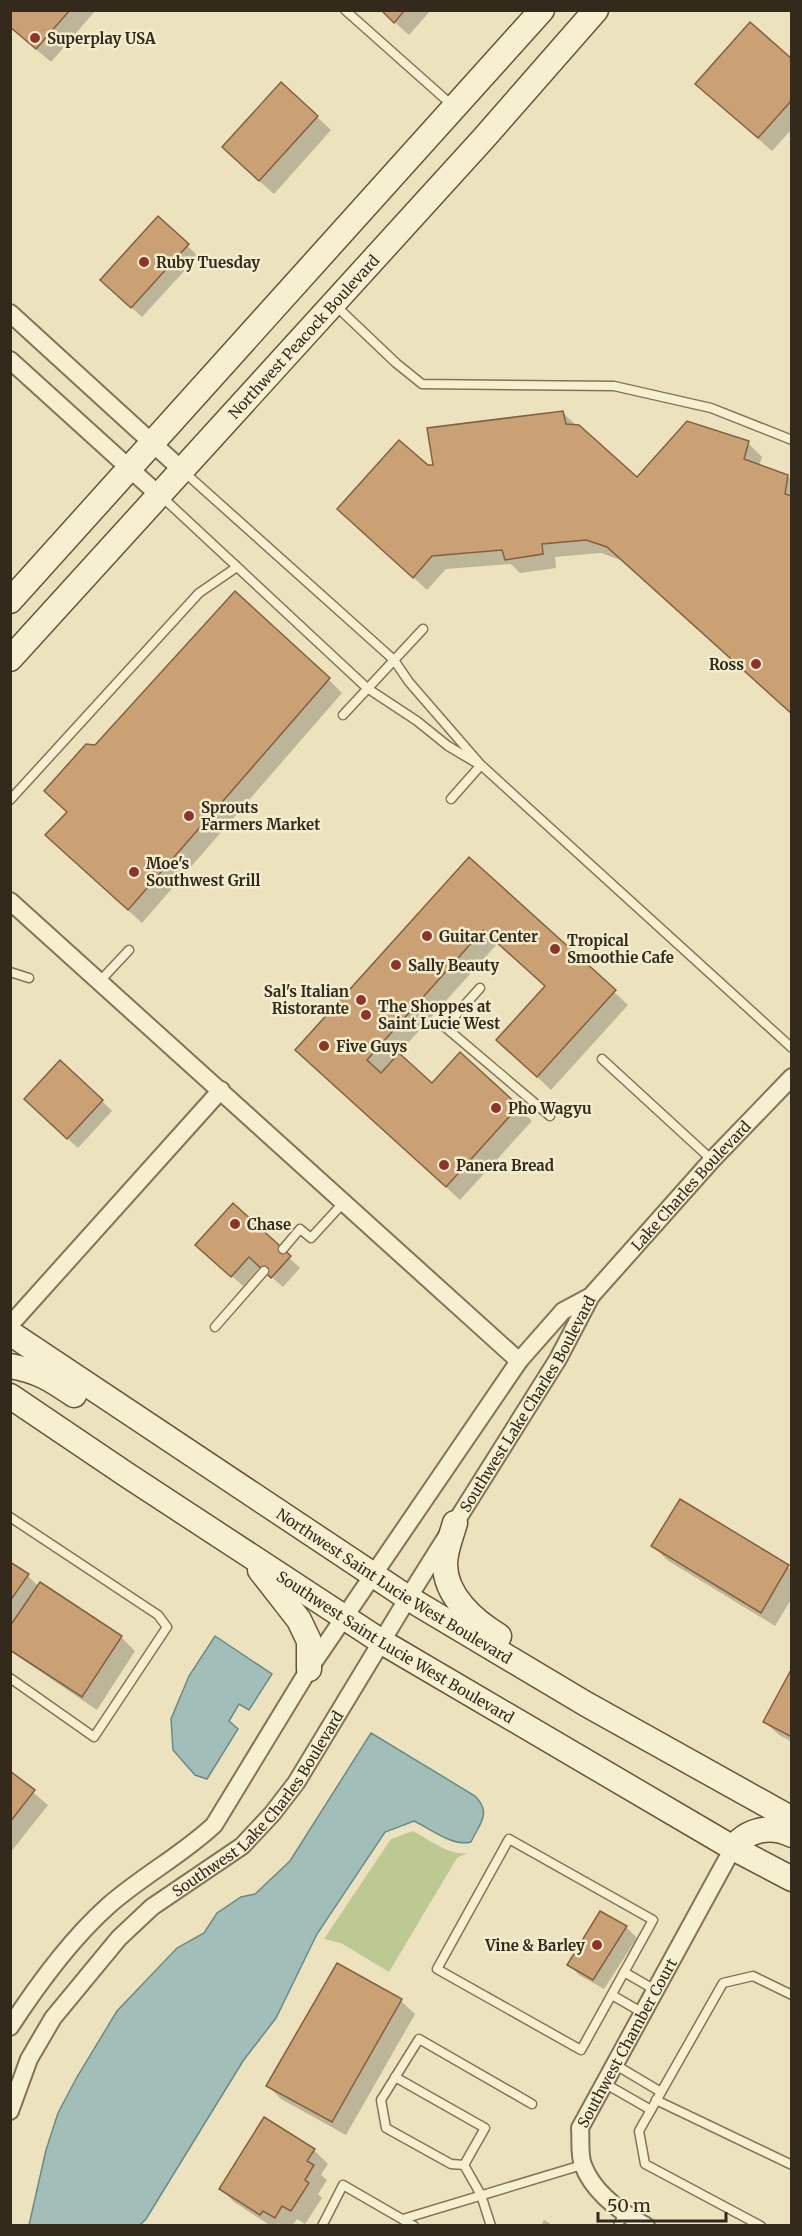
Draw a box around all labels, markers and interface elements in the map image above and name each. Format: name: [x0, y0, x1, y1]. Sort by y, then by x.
place label: Superplay USA: [47, 29, 156, 48]
marker: Superplay USA: [28, 31, 42, 45]
street label: Northwest Peacock Boulevard: [224, 251, 383, 422]
place label: Ruby Tuesday: [156, 253, 260, 272]
marker: Ruby Tuesday: [137, 255, 151, 269]
place label: Ross: [709, 655, 744, 674]
marker: Ross: [749, 657, 763, 671]
place label: Sprouts Farmers Market: [201, 798, 320, 834]
marker: Sprouts Farmers Market: [182, 809, 196, 823]
place label: Moe's Southwest Grill: [146, 854, 260, 890]
marker: Moe's Southwest Grill: [127, 865, 141, 879]
place label: Guitar Center: [439, 927, 538, 946]
marker: Guitar Center: [420, 929, 434, 943]
place label: Tropical Smoothie Cafe: [567, 931, 674, 967]
marker: Tropical Smoothie Cafe: [548, 942, 562, 956]
place label: Sally Beauty: [408, 956, 499, 975]
marker: Sally Beauty: [389, 958, 403, 972]
place label: Sal's Italian Ristorante: [264, 982, 349, 1018]
marker: Sal's Italian Ristorante: [354, 993, 368, 1007]
place label: The Shoppes at Saint Lucie West: [378, 997, 500, 1033]
marker: The Shoppes at Saint Lucie West: [359, 1008, 373, 1022]
place label: Five Guys: [336, 1037, 408, 1056]
marker: Five Guys: [317, 1039, 331, 1053]
place label: Pho Wagyu: [508, 1099, 592, 1118]
marker: Pho Wagyu: [489, 1101, 503, 1115]
street label: Lake Charles Boulevard: [627, 1116, 754, 1254]
place label: Panera Bread: [456, 1156, 554, 1175]
marker: Panera Bread: [437, 1158, 451, 1172]
place label: Chase: [247, 1215, 291, 1234]
marker: Chase: [228, 1217, 242, 1231]
street label: Southwest Lake Charles Boulevard: [455, 1292, 599, 1515]
street label: Northwest Saint Lucie West Boulevard: [273, 1504, 515, 1667]
street label: Southwest Saint Lucie West Boulevard: [273, 1566, 518, 1727]
street label: Southwest Lake Charles Boulevard: [168, 1707, 347, 1900]
place label: Vine & Barley: [484, 1936, 585, 1955]
marker: Vine & Barley: [590, 1938, 604, 1952]
street label: Southwest Chamber Court: [573, 1954, 681, 2131]
scale bar: [598, 2185, 726, 2223]
text: 50 m: [607, 2194, 651, 2217]

